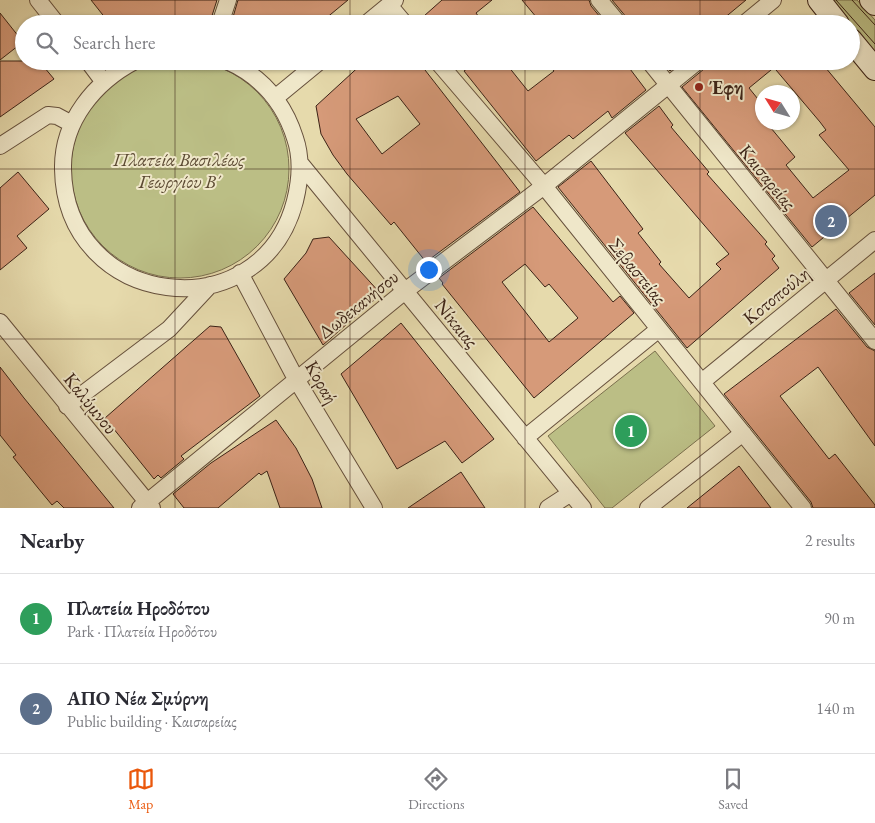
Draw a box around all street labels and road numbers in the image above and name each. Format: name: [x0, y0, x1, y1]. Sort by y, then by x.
street label: Καισαρείας: [733, 139, 802, 215]
street label: Σεβαστείας: [603, 233, 672, 310]
street label: Κοτοπούλη: [738, 261, 815, 330]
street label: Δωδεκανήσου: [313, 264, 404, 345]
street label: Νίκαιας: [429, 293, 484, 353]
street label: Κοραή: [299, 356, 344, 408]
street label: Καλύμνου: [58, 367, 123, 439]

